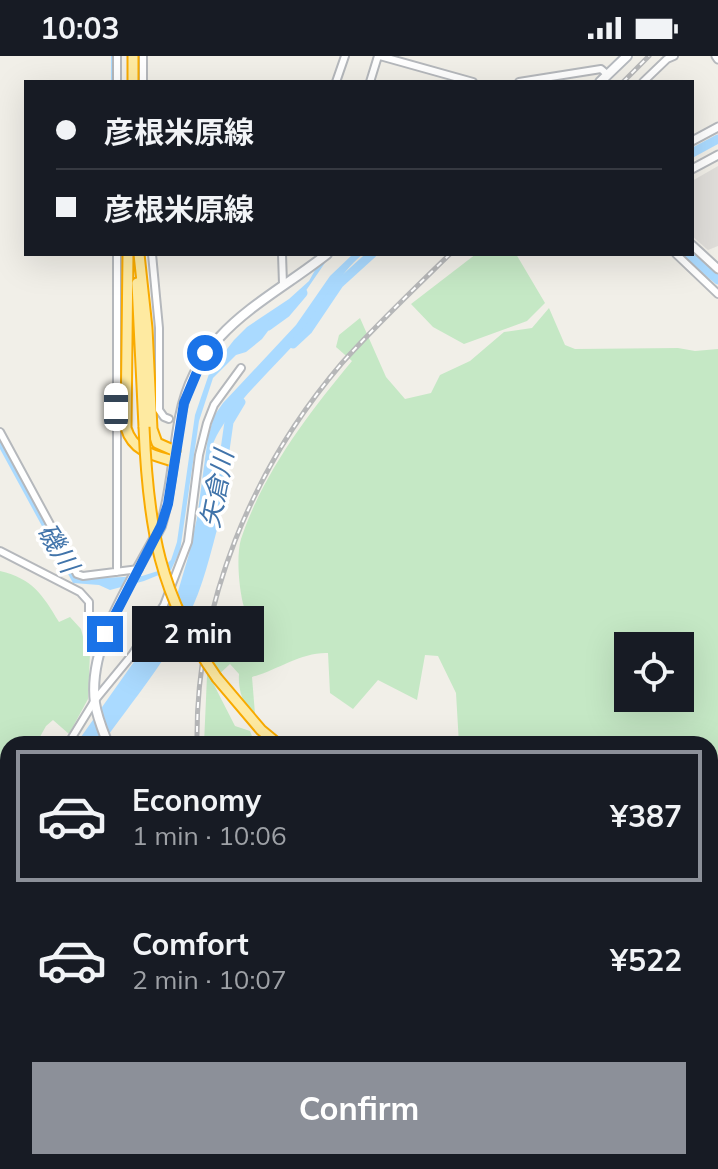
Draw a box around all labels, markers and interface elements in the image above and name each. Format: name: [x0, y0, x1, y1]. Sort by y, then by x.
text: 10:03: [40, 9, 119, 47]
text: 彦根米原線: [104, 113, 254, 151]
text: 彦根米原線: [104, 190, 254, 228]
route start: [187, 335, 223, 371]
car: [104, 383, 128, 431]
water label: 矢倉川: [193, 445, 241, 530]
water label: 磯川: [31, 517, 88, 581]
callout: 2 min: [133, 606, 265, 662]
route end: [87, 616, 123, 652]
text: 2 min: [164, 617, 232, 650]
map controls: [614, 632, 694, 712]
button: locate: [614, 632, 694, 712]
icon: car: [36, 780, 108, 852]
text: Economy: [132, 781, 261, 819]
text: ¥387: [610, 797, 682, 835]
text: 1 min · 10:06: [132, 819, 287, 852]
icon: car: [36, 924, 108, 996]
text: Comfort: [132, 925, 249, 963]
text: ¥522: [610, 941, 682, 979]
text: 2 min · 10:07: [132, 963, 287, 996]
button: Confirm: [32, 1062, 686, 1154]

